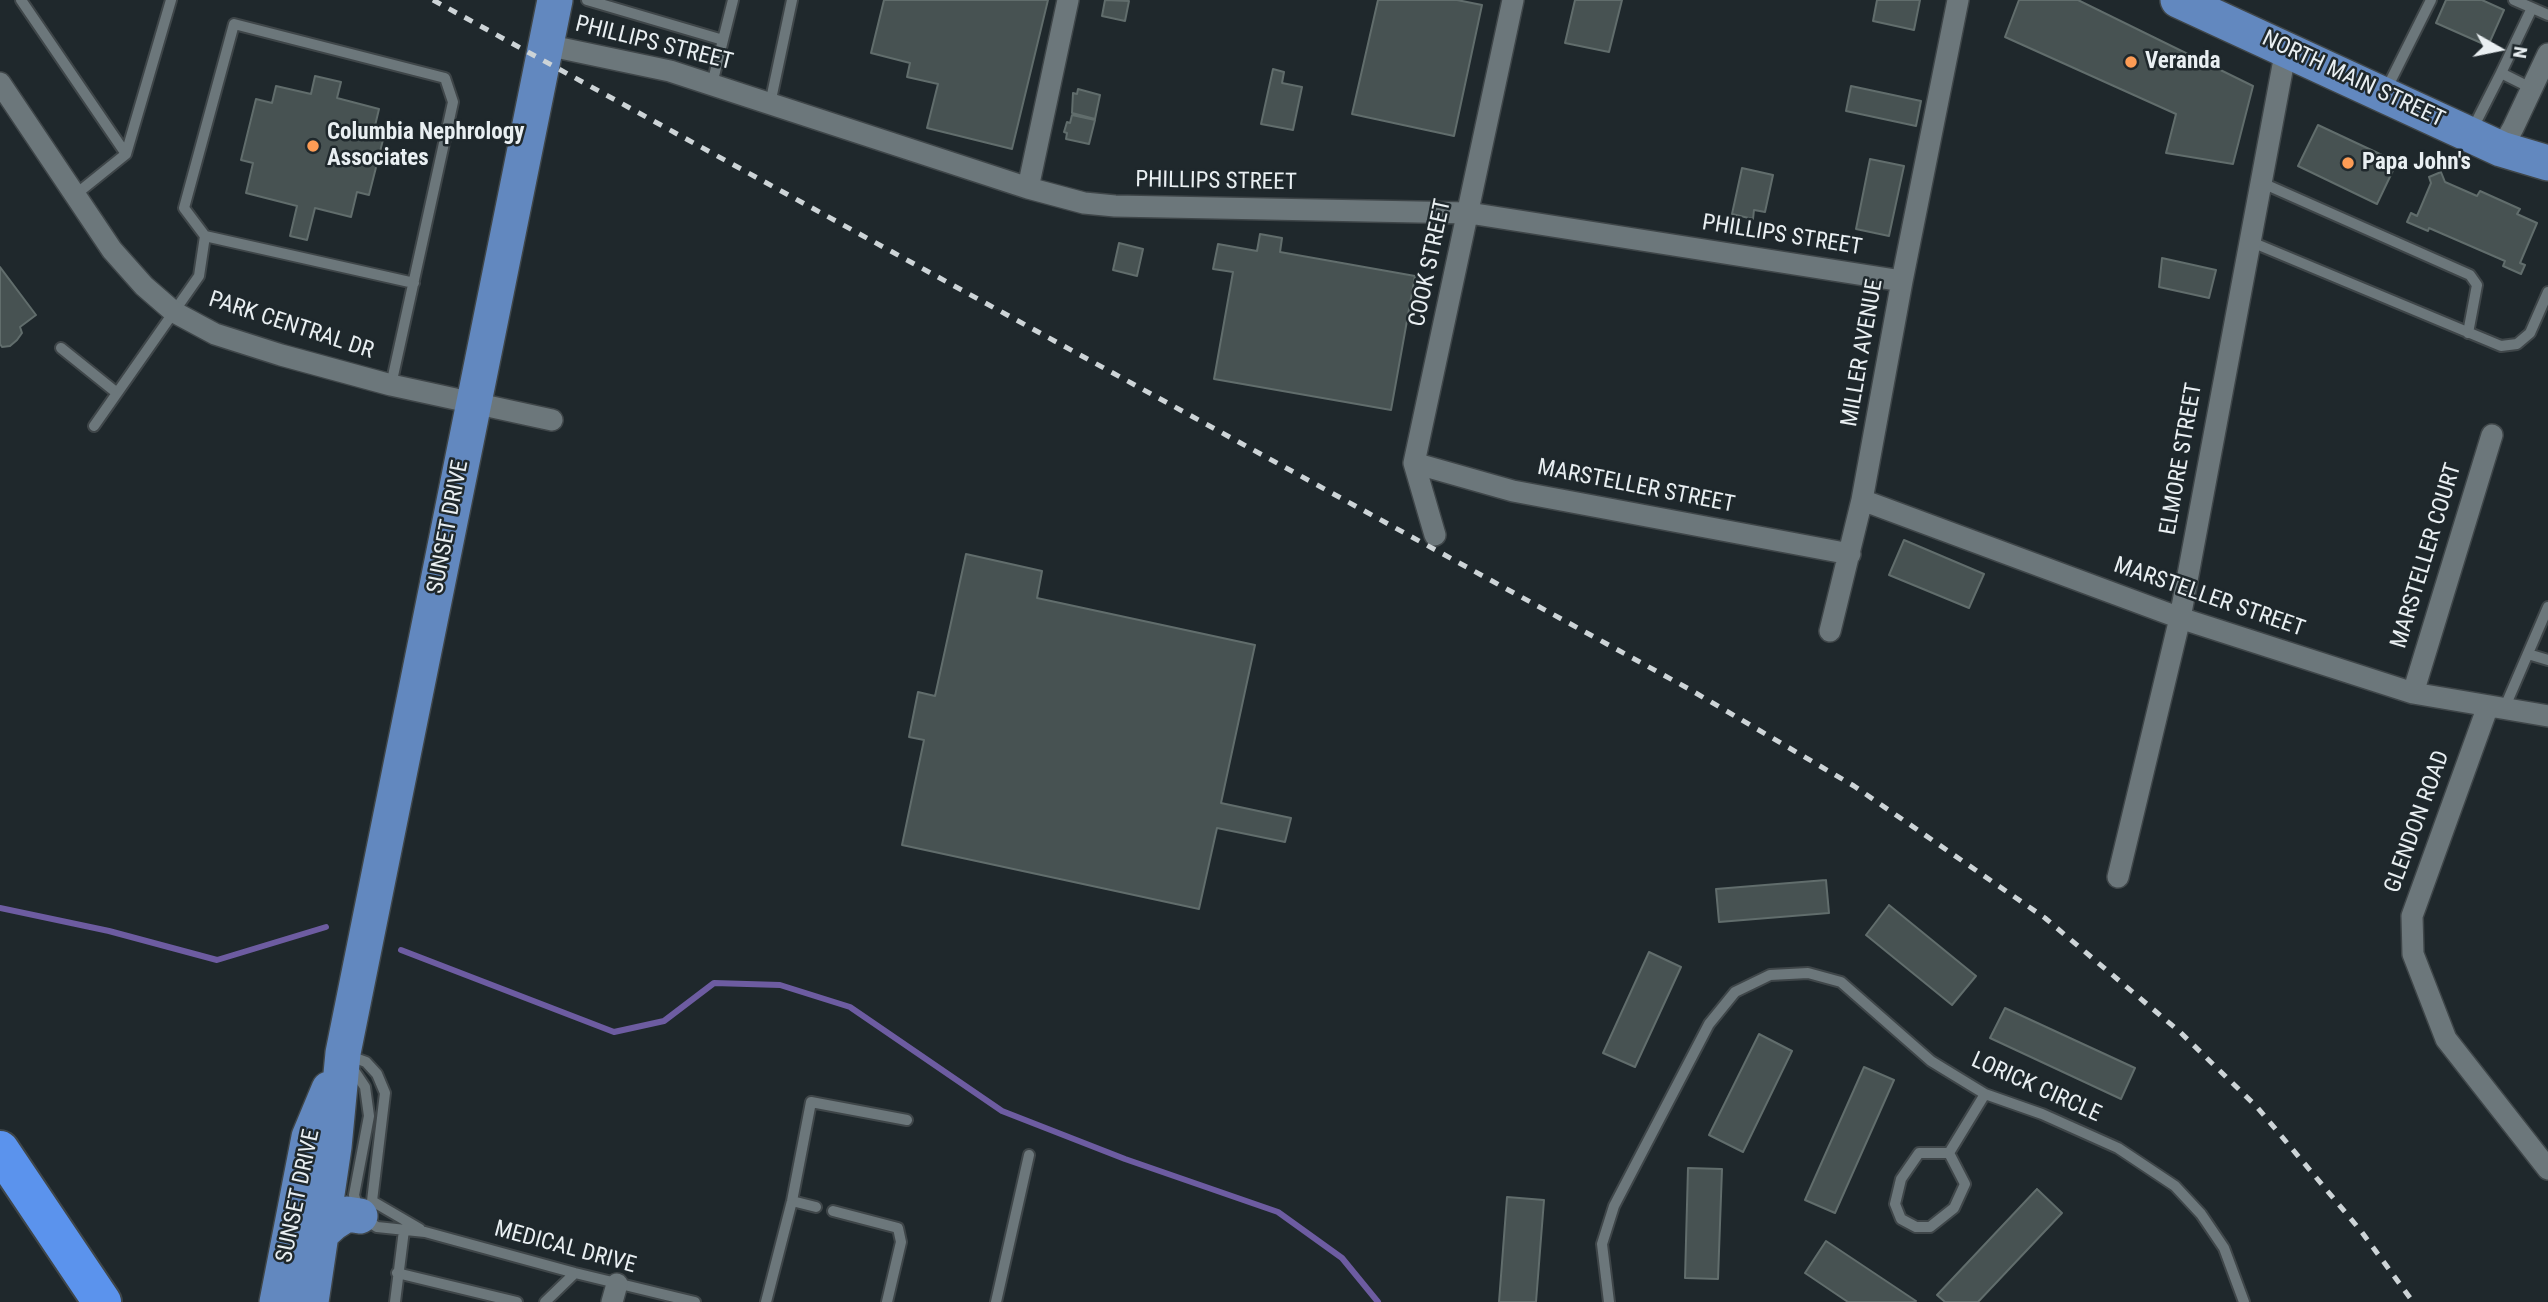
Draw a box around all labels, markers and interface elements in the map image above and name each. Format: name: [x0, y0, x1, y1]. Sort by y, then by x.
street label: PHILLIPS STREET: [572, 11, 736, 77]
north arrow: [2464, 14, 2534, 84]
street label: NORTH MAIN STREET: [2257, 26, 2449, 134]
text: N: [2508, 45, 2533, 60]
place label: Veranda: [2145, 48, 2220, 76]
marker: Veranda: [2123, 54, 2139, 70]
place label: Columbia Nephrology Associates: [327, 119, 525, 173]
marker: Columbia Nephrology Associates: [305, 138, 321, 154]
place label: Papa John's: [2362, 149, 2471, 177]
marker: Papa John's: [2340, 155, 2356, 171]
street label: PHILLIPS STREET: [1135, 167, 1297, 197]
street label: COOK STREET: [1404, 197, 1458, 329]
street label: PHILLIPS STREET: [1700, 210, 1864, 262]
street label: MILLER AVENUE: [1836, 277, 1890, 429]
street label: PARK CENTRAL DR: [205, 286, 377, 366]
street label: ELMORE STREET: [2155, 381, 2209, 537]
street label: MARSTELLER STREET: [1535, 454, 1737, 520]
street label: SUNSET DRIVE: [423, 458, 475, 596]
street label: MARSTELLER COURT: [2386, 460, 2468, 652]
street label: MARSTELLER STREET: [2110, 552, 2308, 644]
street label: GLENDON ROAD: [2380, 747, 2456, 897]
street label: LORICK CIRCLE: [1967, 1047, 2105, 1129]
street label: SUNSET DRIVE: [271, 1127, 327, 1265]
street label: MEDICAL DRIVE: [491, 1216, 639, 1280]

